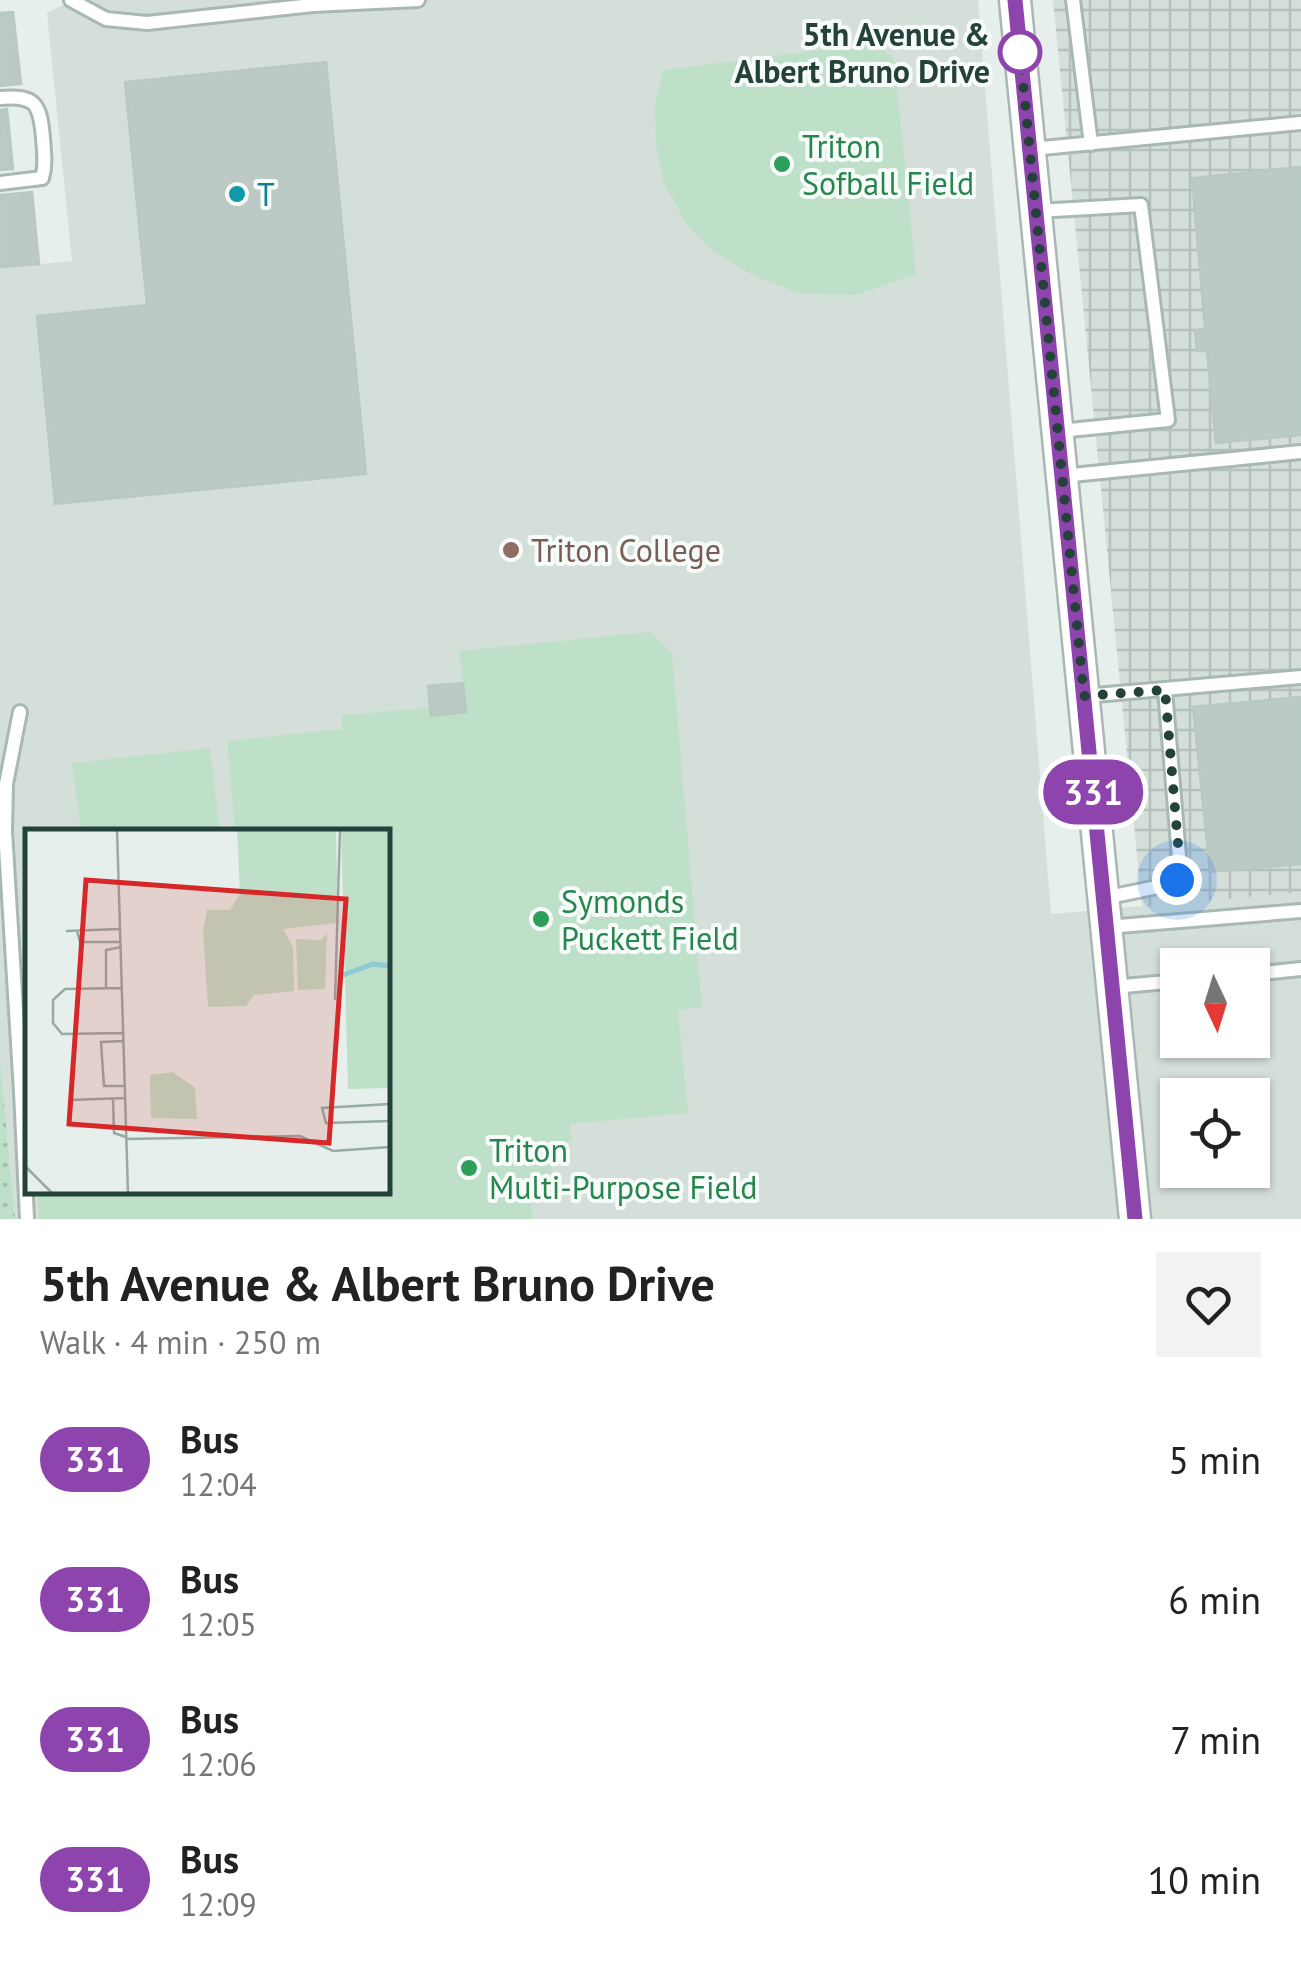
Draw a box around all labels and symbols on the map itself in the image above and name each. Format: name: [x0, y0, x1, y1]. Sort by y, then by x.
place label: 5th Avenue & Albert Bruno Drive: [734, 13, 990, 92]
marker: 5th Avenue & Albert Bruno Drive: [999, 31, 1041, 73]
place label: Triton Sofball Field: [802, 125, 974, 204]
marker: Triton Sofball Field: [771, 153, 793, 175]
place label: T: [257, 173, 275, 215]
marker: T: [226, 183, 248, 205]
place label: Triton College: [531, 529, 721, 571]
marker: Triton College: [500, 539, 522, 561]
line badge: 331: [1036, 760, 1150, 824]
inset map: [25, 829, 390, 1194]
your location: [1152, 855, 1202, 905]
place label: Symonds Puckett Field: [561, 880, 739, 959]
marker: Symonds Puckett Field: [530, 908, 552, 930]
north arrow: [1160, 948, 1270, 1058]
place label: Triton Multi-Purpose Field: [489, 1129, 757, 1208]
marker: Triton Multi-Purpose Field: [458, 1157, 480, 1179]

